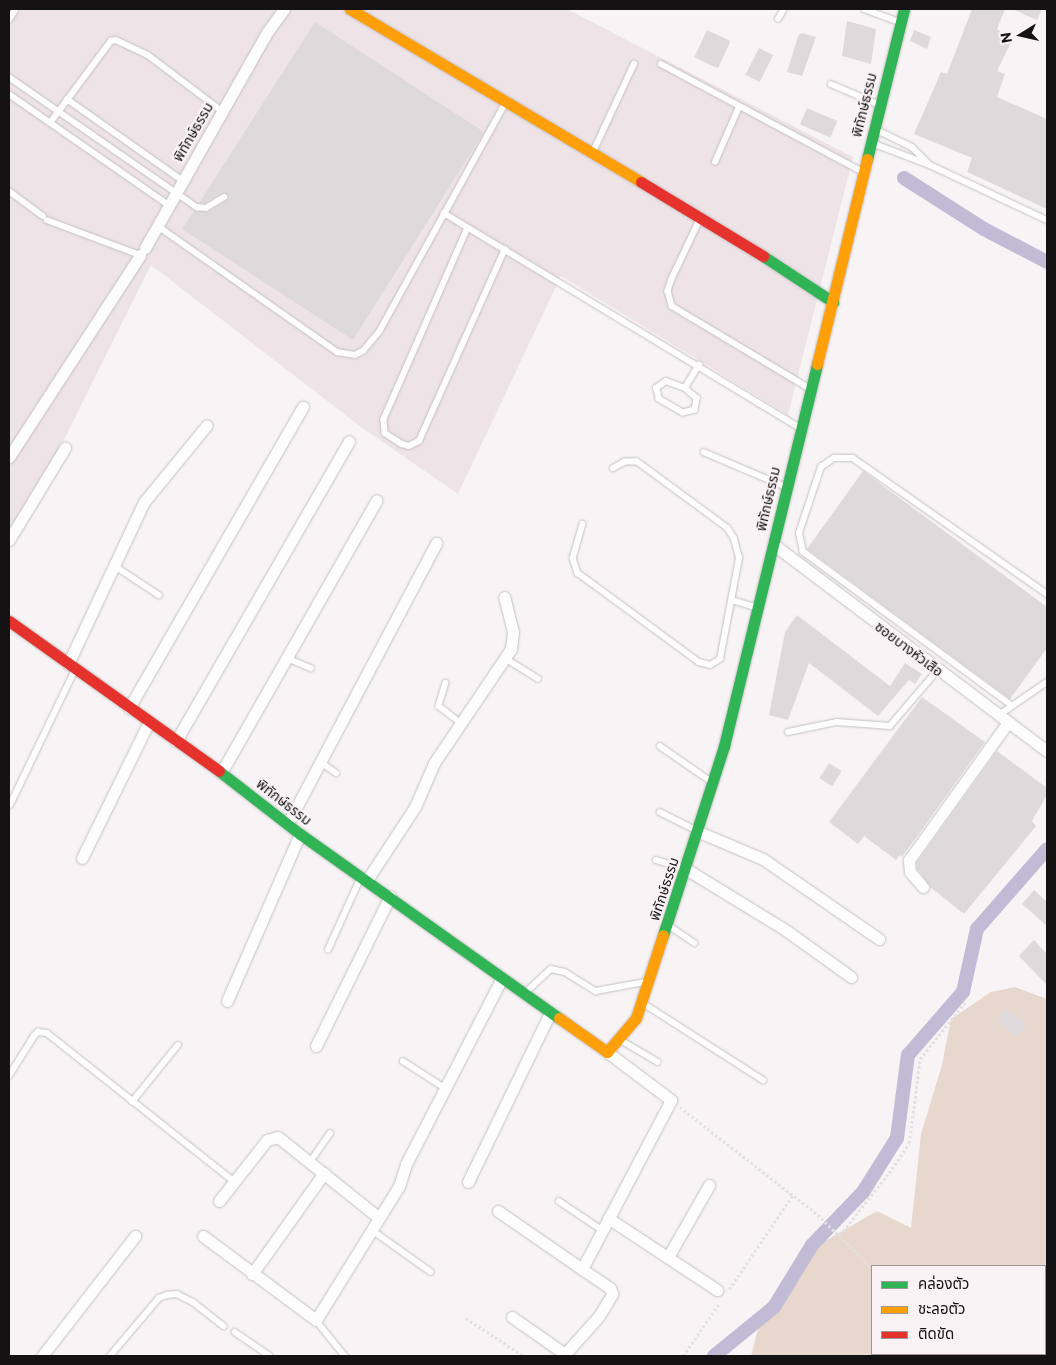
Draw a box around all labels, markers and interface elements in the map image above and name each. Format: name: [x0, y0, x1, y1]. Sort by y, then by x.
north arrow: [996, 10, 1046, 60]
text: N: [996, 31, 1015, 44]
street label: พิทักษ์ธรรม: [848, 71, 880, 139]
street label: พิทักษ์ธรรม: [169, 99, 217, 165]
street label: พิทักษ์ธรรม: [752, 465, 784, 533]
street label: ซอยบางหัวเสือ: [872, 618, 946, 680]
street label: พิทักษ์ธรรม: [253, 775, 315, 829]
street label: พิทักษ์ธรรม: [646, 855, 682, 923]
legend: [871, 1265, 1046, 1355]
text: คล่องตัว: [918, 1274, 969, 1292]
text: ชะลอตัว: [918, 1299, 965, 1317]
text: ติดขัด: [918, 1324, 954, 1342]

